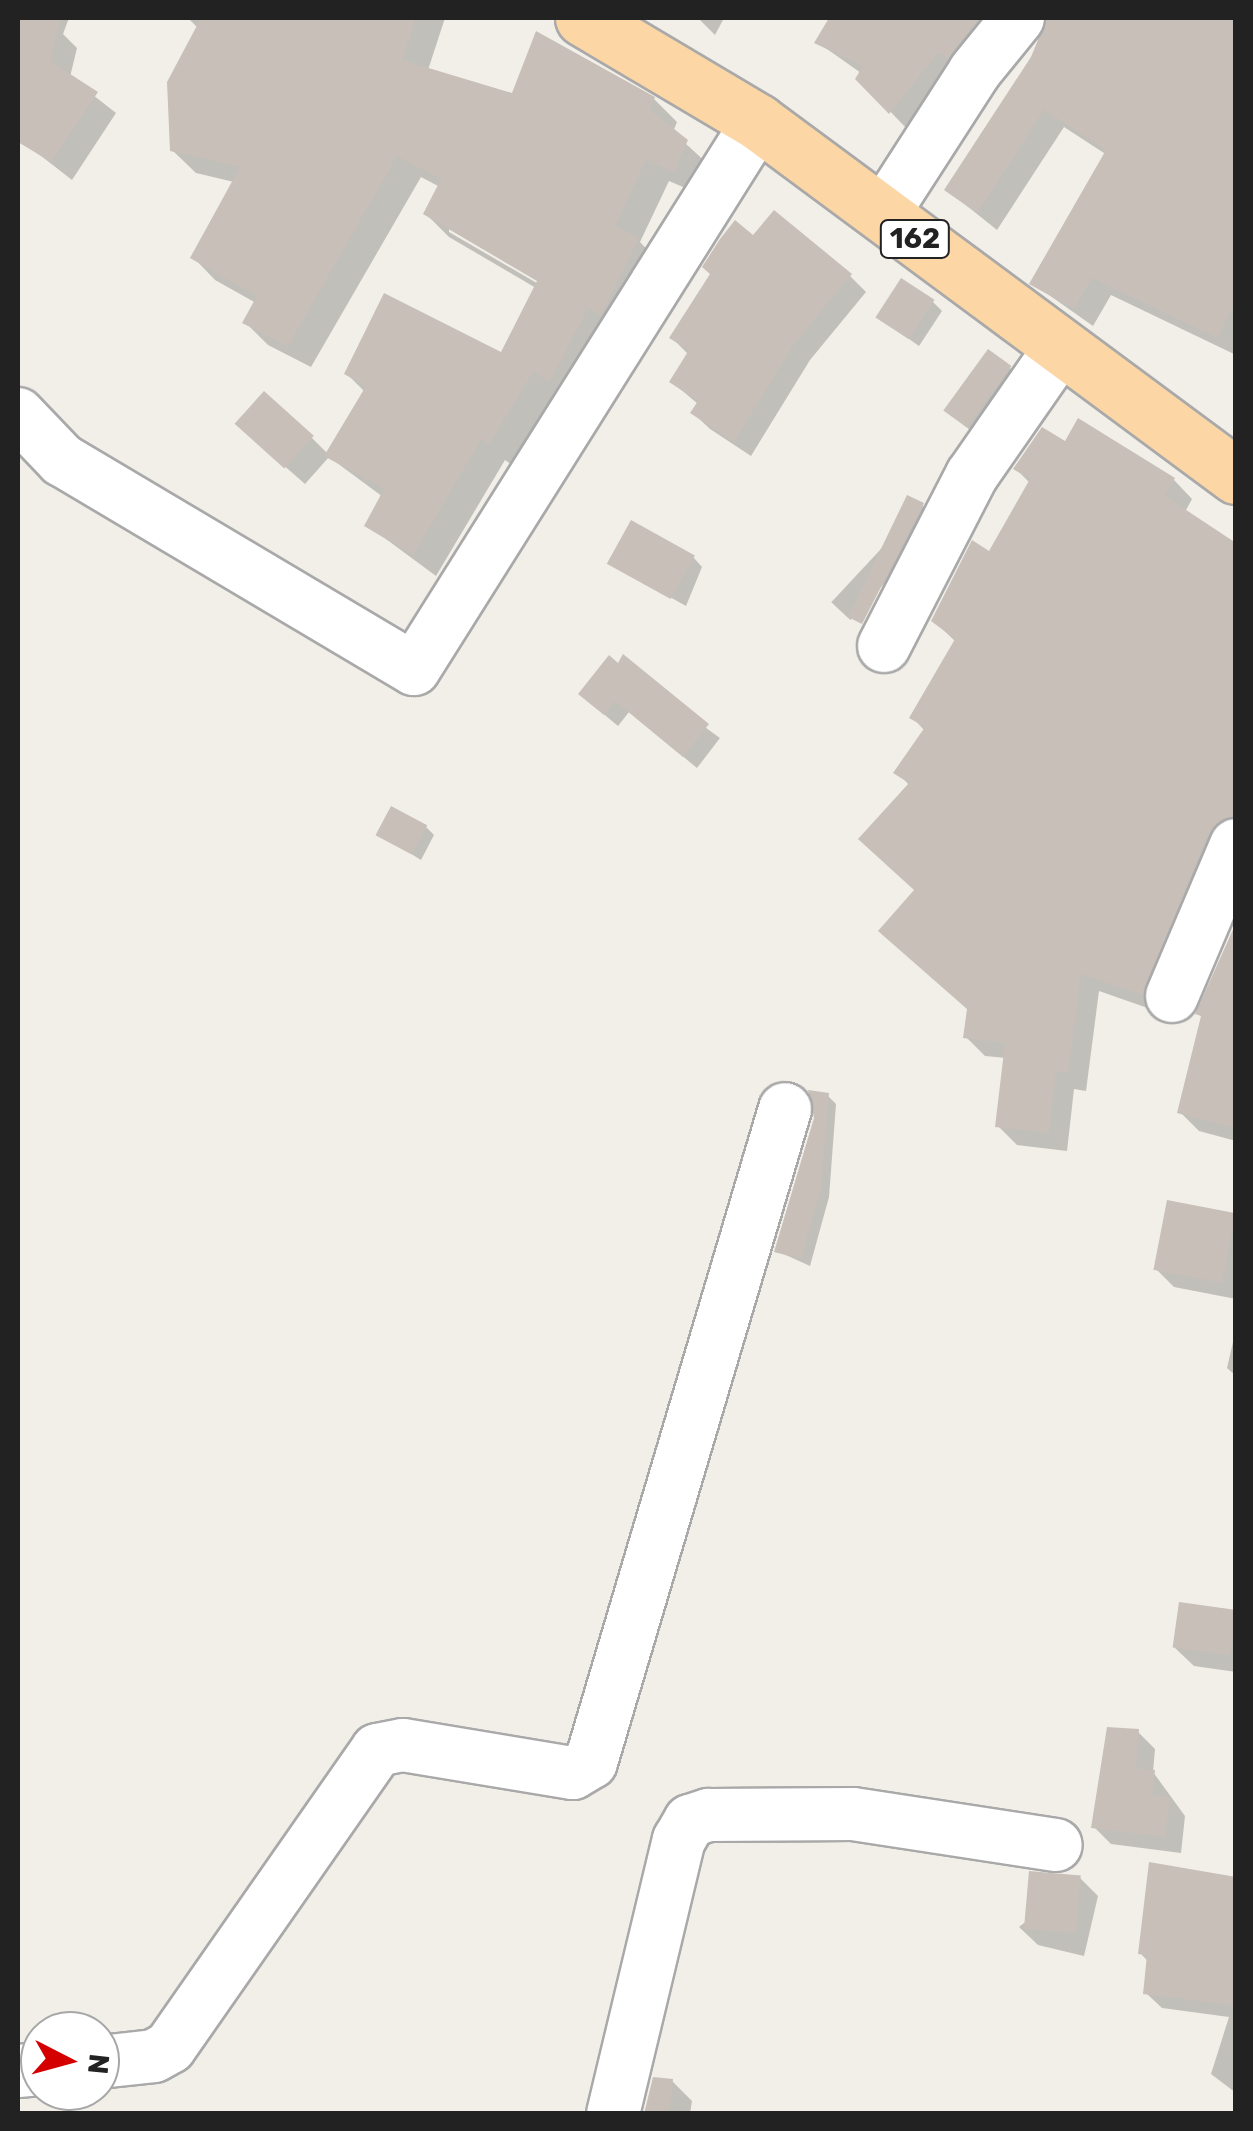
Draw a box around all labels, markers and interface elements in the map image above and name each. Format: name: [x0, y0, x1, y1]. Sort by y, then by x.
road number: 162: [878, 216, 952, 262]
north arrow: [20, 2011, 120, 2111]
text: N: [81, 2052, 116, 2076]

